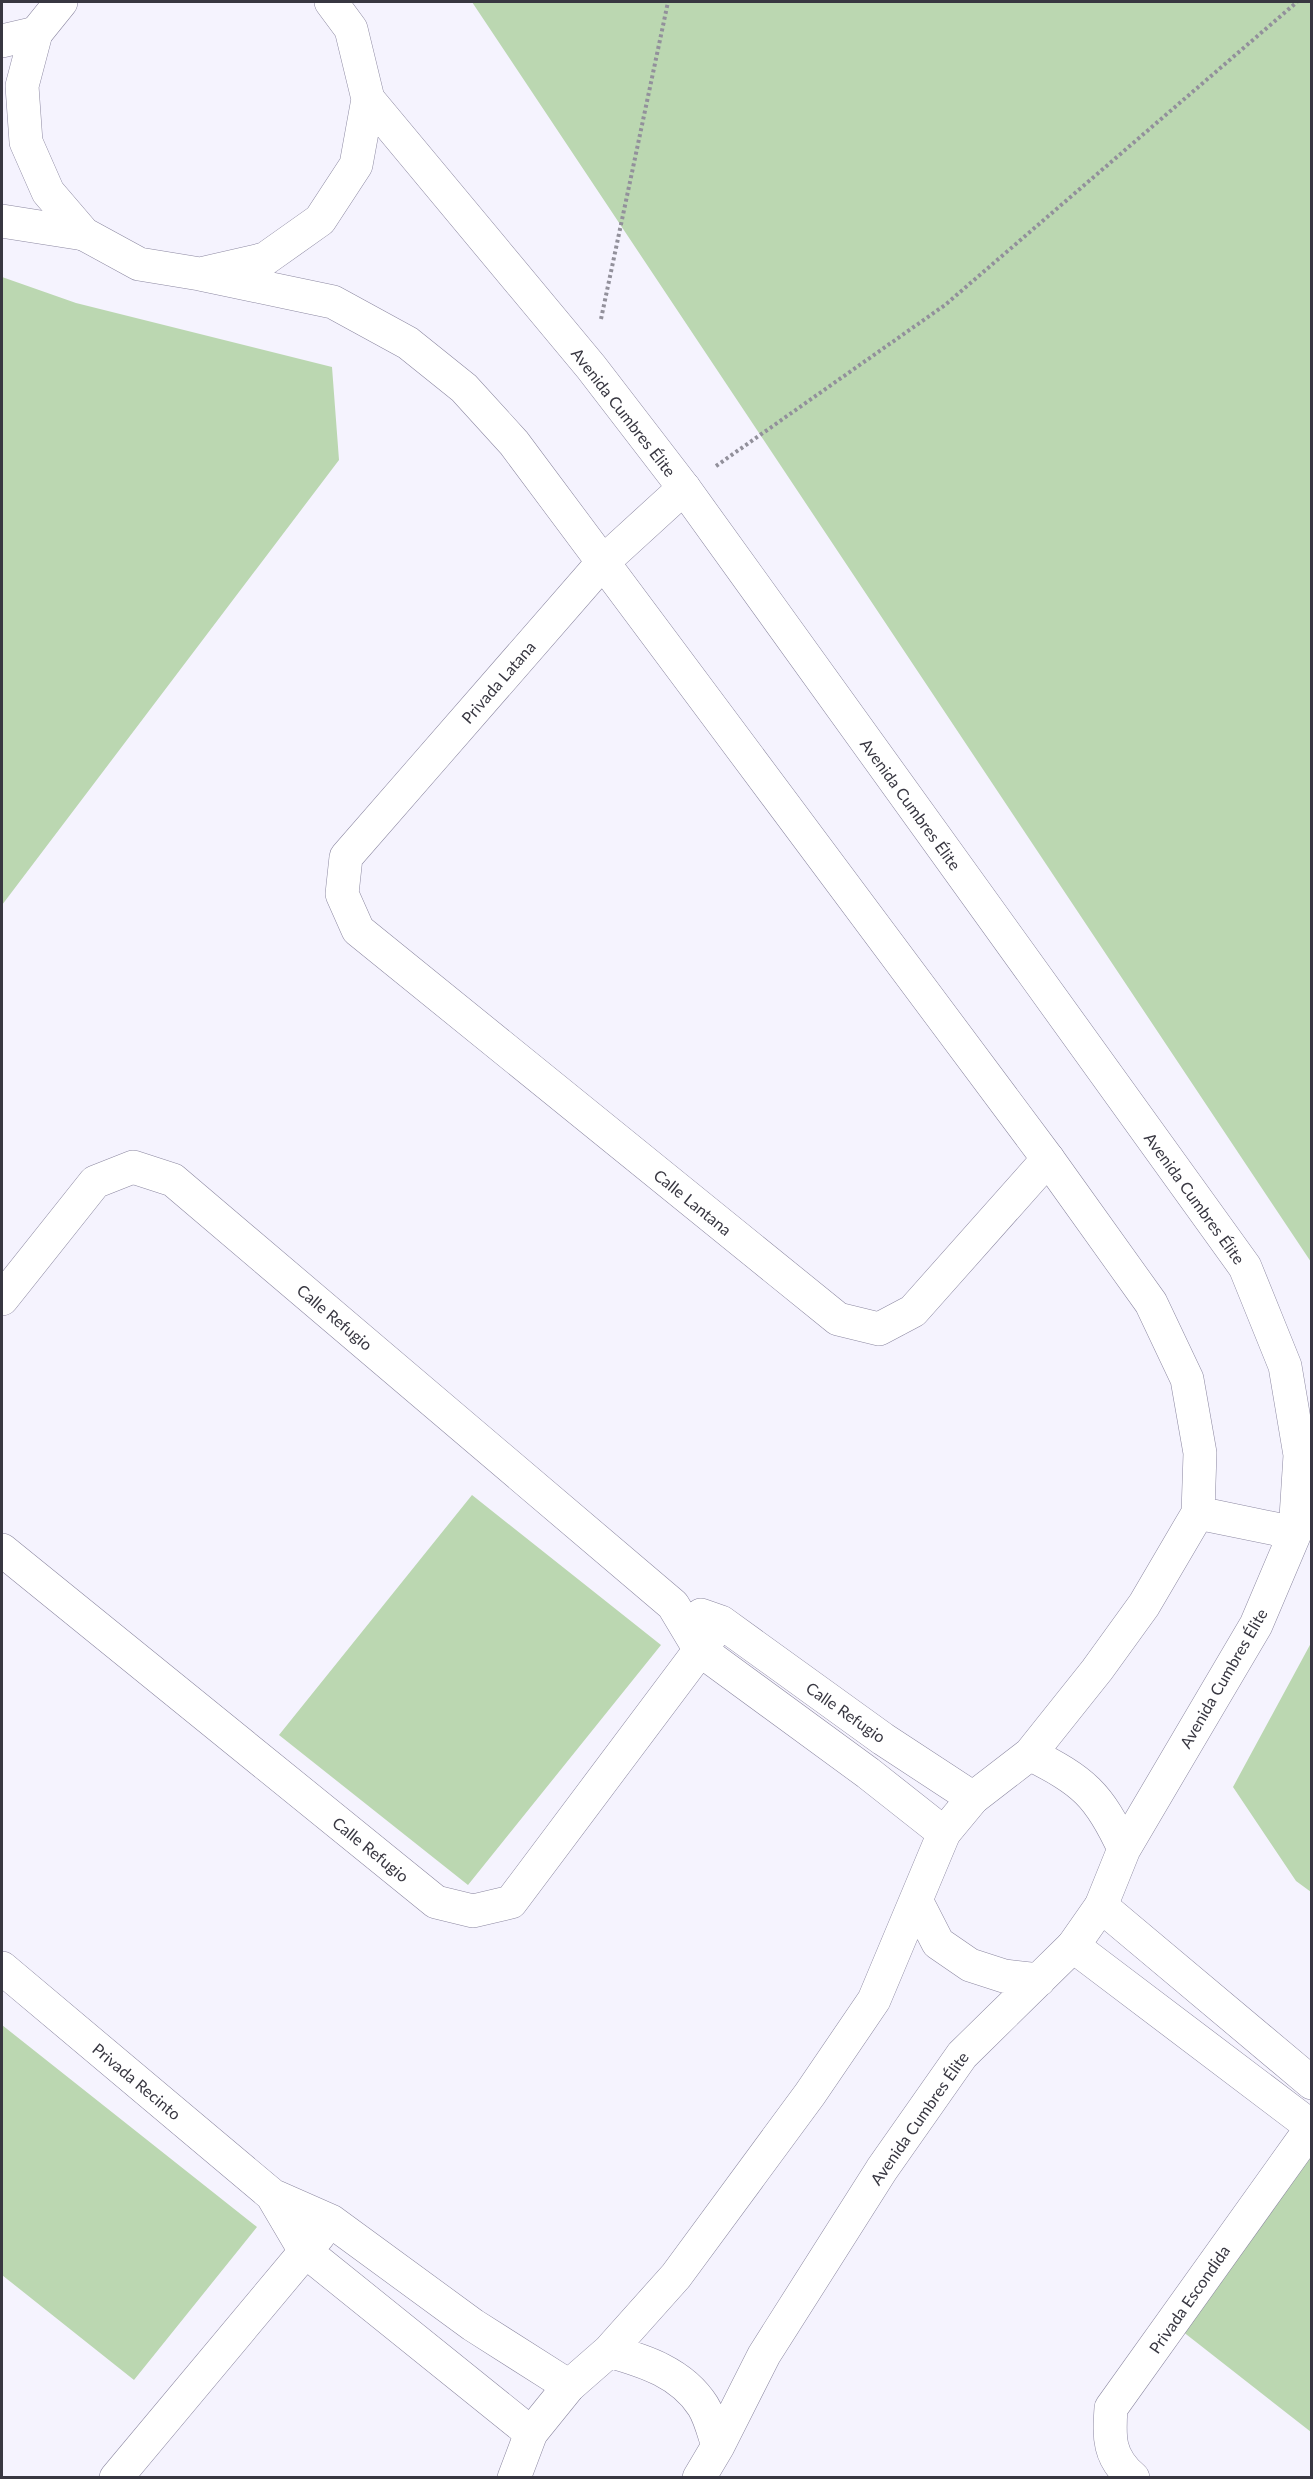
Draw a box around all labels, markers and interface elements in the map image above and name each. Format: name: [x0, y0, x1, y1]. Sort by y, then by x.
street label: Avenida Cumbres Élite: [568, 344, 680, 480]
street label: Privada Latana: [457, 637, 539, 727]
street label: Avenida Cumbres Élite: [857, 735, 965, 873]
street label: Avenida Cumbres Élite: [1141, 1129, 1249, 1267]
street label: Calle Lantana: [650, 1165, 736, 1239]
street label: Calle Refugio: [294, 1280, 376, 1354]
street label: Avenida Cumbres Élite: [1175, 1605, 1271, 1751]
street label: Calle Refugio: [803, 1678, 889, 1746]
street label: Calle Refugio: [329, 1813, 413, 1885]
street label: Privada Recinto: [89, 2039, 185, 2123]
street label: Avenida Cumbres Élite: [866, 2048, 972, 2188]
street label: Privada Escondida: [1145, 2241, 1233, 2357]

